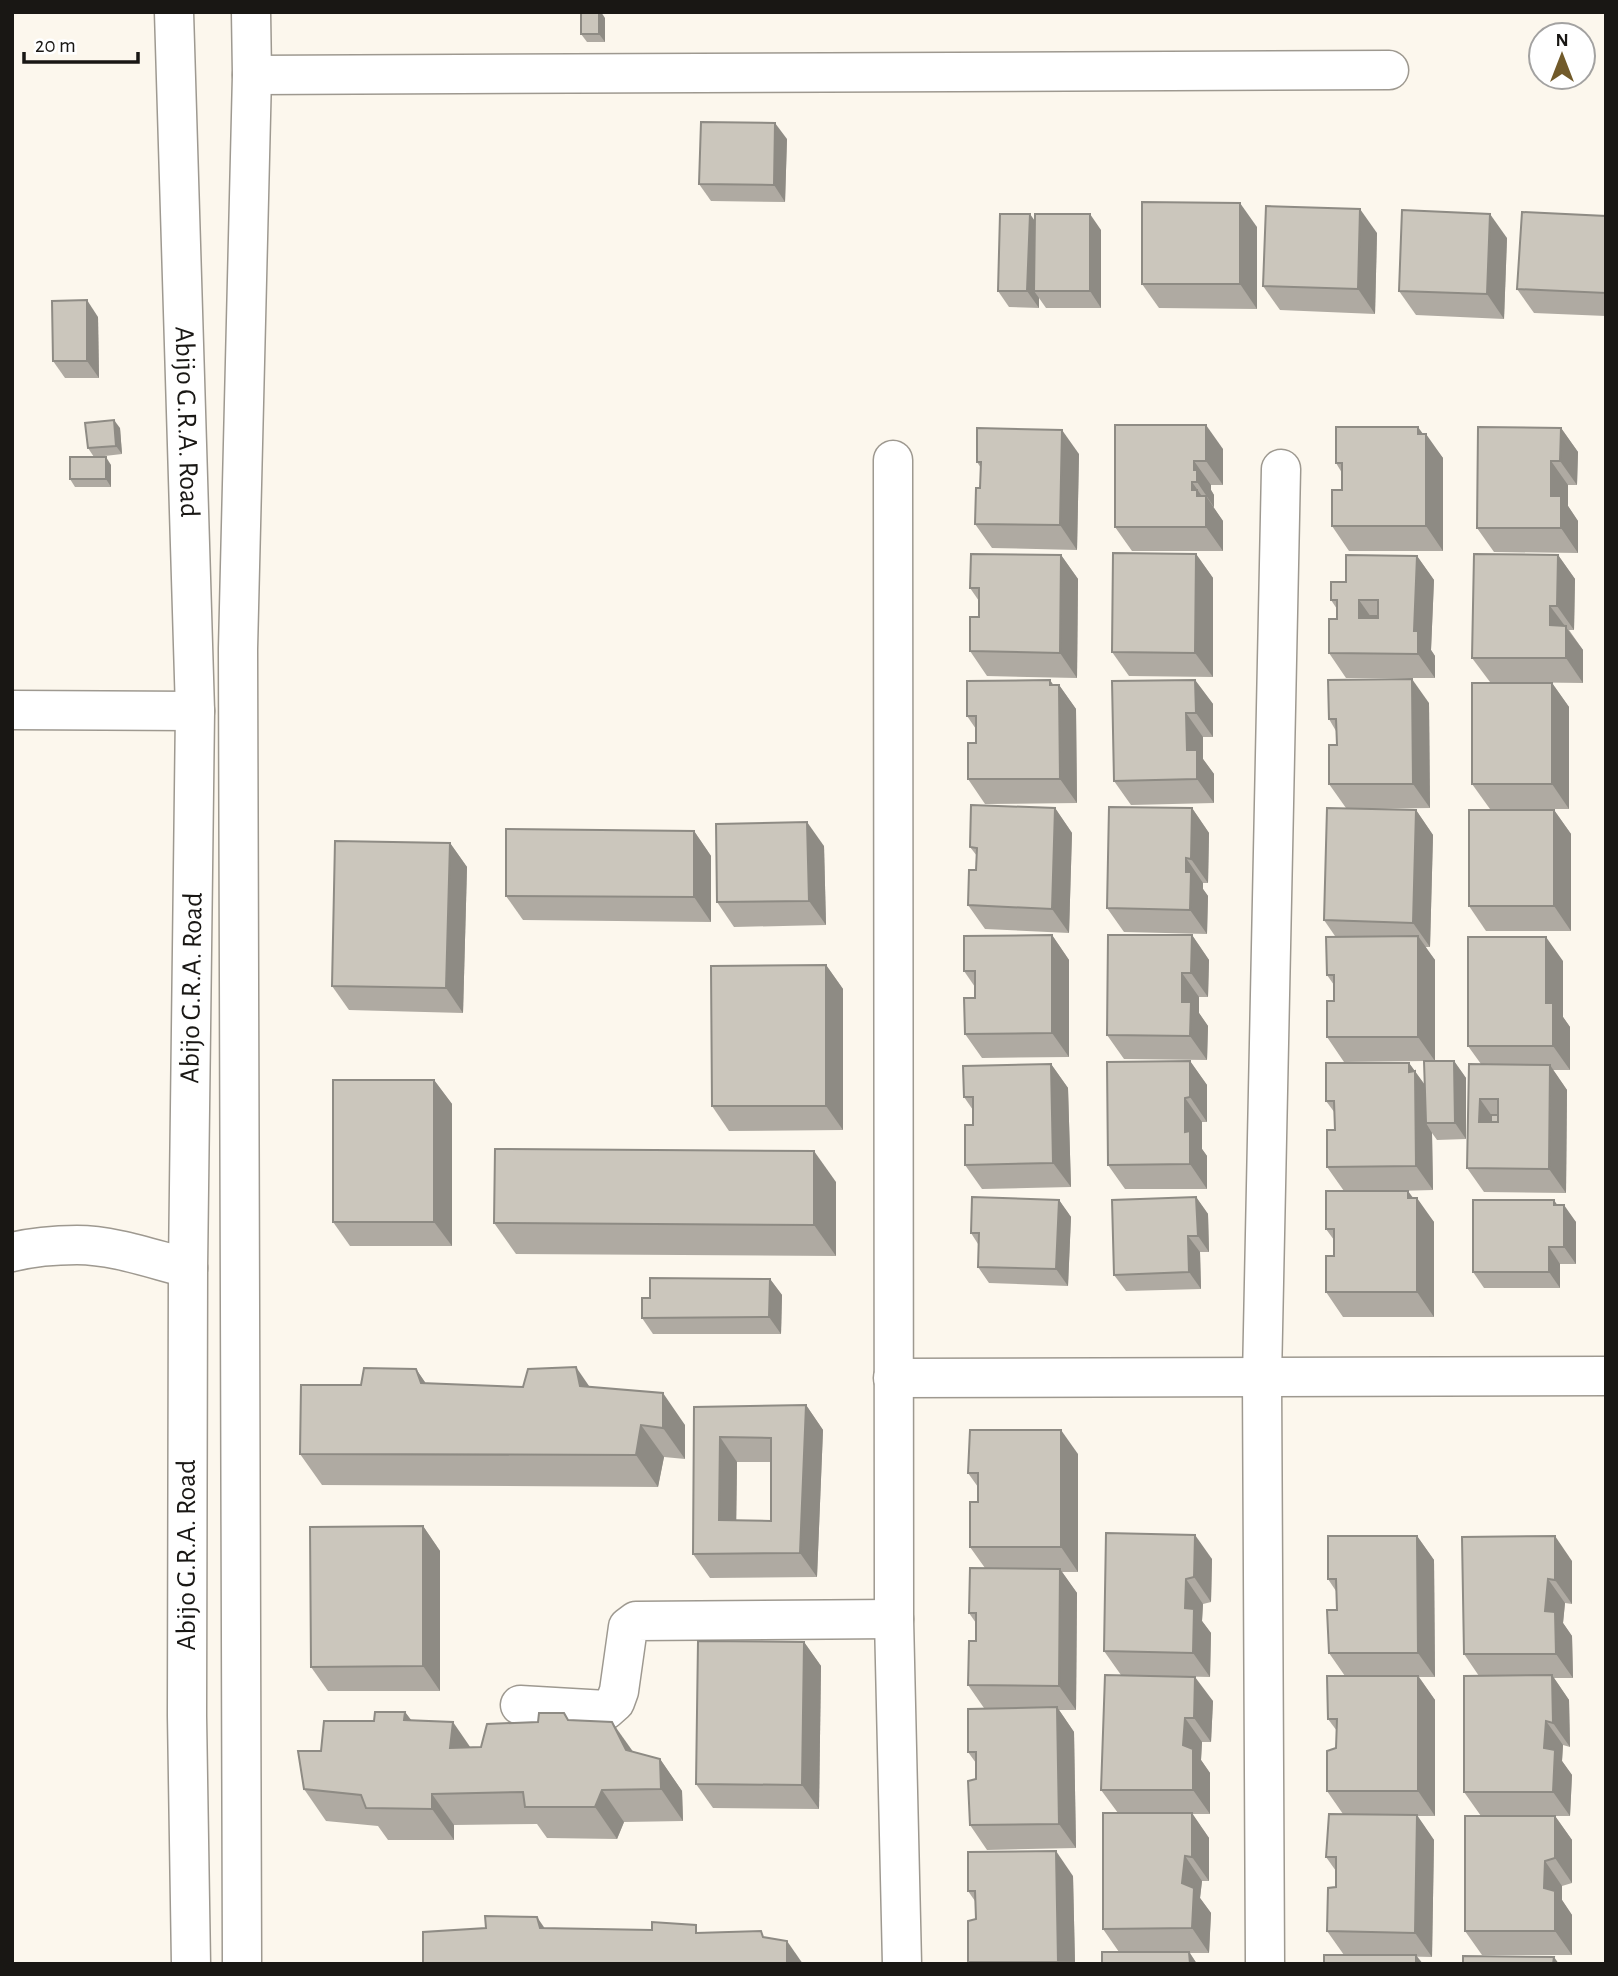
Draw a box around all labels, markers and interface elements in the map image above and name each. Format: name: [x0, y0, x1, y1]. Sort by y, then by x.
scale bar: [24, 21, 138, 65]
north arrow: [1527, 21, 1597, 91]
text: N: [1555, 31, 1569, 50]
text: 20 m: [35, 35, 76, 56]
street label: Abijo G.R.A. Road: [169, 326, 203, 518]
street label: Abijo G.R.A. Road: [176, 892, 208, 1084]
street label: Abijo G.R.A. Road: [173, 1459, 201, 1651]

